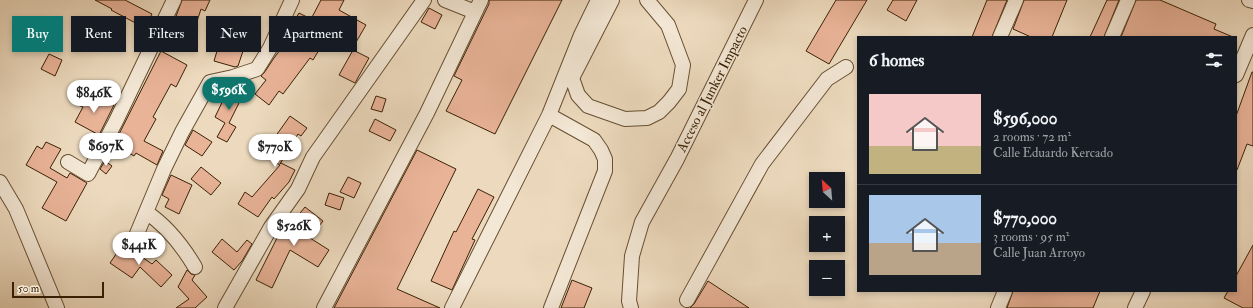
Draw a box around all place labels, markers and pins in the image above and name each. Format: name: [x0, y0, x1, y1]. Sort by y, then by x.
pin: $596K: [201, 77, 257, 111]
pin: $846K: [66, 80, 122, 114]
pin: $697K: [78, 133, 134, 167]
pin: $770K: [247, 134, 303, 168]
pin: $526K: [266, 213, 322, 247]
pin: $441K: [111, 232, 167, 266]

